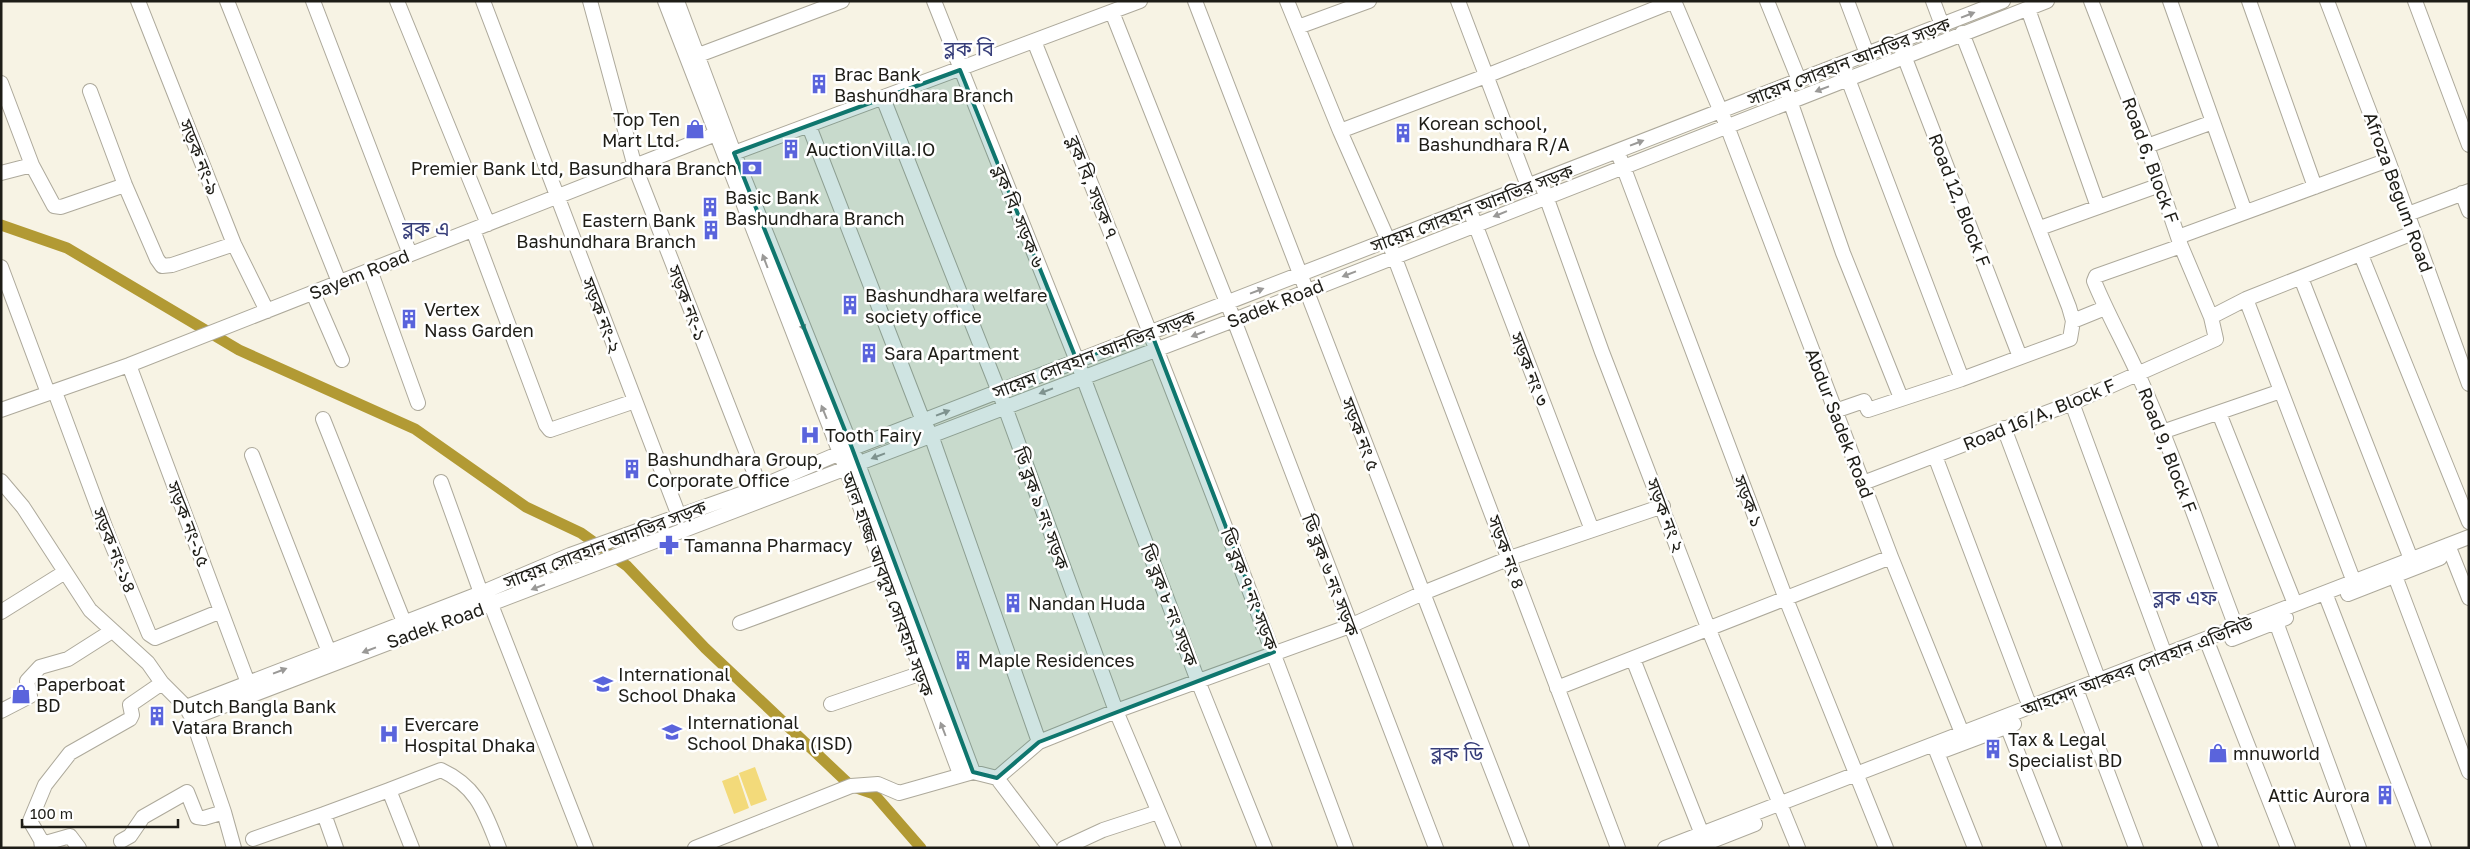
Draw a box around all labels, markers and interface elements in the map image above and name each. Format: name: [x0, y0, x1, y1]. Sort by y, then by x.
one-way arrow: [1961, 11, 1976, 19]
street label: সায়েম সোবহান আনভির সড়ক: [1744, 12, 1954, 110]
district label: ব্লক বি: [943, 36, 995, 60]
place label: Brac Bank Bashundhara Branch: [834, 63, 1014, 106]
building icon: Brac Bank Bashundhara Branch: [808, 73, 830, 95]
one-way arrow: [1815, 86, 1830, 93]
street label: Road 6, Block F: [2118, 94, 2184, 226]
place label: Top Ten Mart Ltd.: [602, 108, 680, 151]
street label: Afroza Begum Road: [2360, 109, 2438, 275]
place label: Korean school, Bashundhara R/A: [1418, 112, 1570, 155]
street label: সড়ক নং-৯: [175, 115, 225, 198]
shop icon: Top Ten Mart Ltd.: [684, 118, 706, 140]
building icon: Korean school, Bashundhara R/A: [1392, 122, 1414, 144]
street label: Road 12, Block F: [1924, 130, 1996, 270]
street label: ব্লক বি, সড়ক ৭: [1061, 132, 1124, 242]
building icon: AuctionVilla.IO: [780, 138, 802, 160]
place label: AuctionVilla.IO: [806, 138, 935, 160]
one-way arrow: [1630, 139, 1644, 147]
place label: Premier Bank Ltd, Basundhara Branch: [411, 157, 737, 179]
bank icon: Premier Bank Ltd, Basundhara Branch: [741, 157, 763, 179]
street label: সায়েম সোবহান আনভির সড়ক: [1367, 159, 1577, 257]
street label: ব্লক বি, সড়ক ৬: [987, 161, 1050, 271]
place label: Basic Bank Bashundhara Branch: [725, 186, 905, 229]
building icon: Basic Bank Bashundhara Branch: [699, 196, 721, 218]
place label: Eastern Bank Bashundhara Branch: [516, 209, 696, 252]
one-way arrow: [1493, 211, 1507, 219]
district label: ব্লক এ: [401, 216, 450, 240]
building icon: Eastern Bank Bashundhara Branch: [700, 219, 722, 241]
street label: Sayem Road: [306, 244, 412, 304]
one-way arrow: [761, 253, 769, 268]
street label: সড়ক নং-১: [663, 261, 712, 344]
one-way arrow: [1341, 270, 1356, 278]
street label: সড়ক নং-২: [577, 273, 627, 356]
street label: Sadek Road: [1224, 274, 1326, 332]
place label: Bashundhara welfare society office: [865, 284, 1048, 327]
one-way arrow: [1250, 287, 1265, 294]
building icon: Bashundhara welfare society office: [839, 294, 861, 316]
place label: Vertex Nass Garden: [424, 298, 534, 341]
street label: সায়েম সোবহান আনভির সড়ক: [989, 305, 1199, 403]
building icon: Vertex Nass Garden: [398, 308, 420, 330]
one-way arrow: [798, 317, 806, 331]
street label: সড়ক নং ৩: [1506, 328, 1554, 409]
one-way arrow: [1191, 330, 1205, 338]
building icon: Sara Apartment: [858, 342, 880, 364]
place label: Sara Apartment: [884, 342, 1020, 364]
street label: Abdur Sadek Road: [1801, 345, 1879, 501]
street label: Road 16/A, Block F: [1959, 373, 2119, 455]
street label: Road 9, Block F: [2134, 384, 2202, 516]
one-way arrow: [1039, 388, 1053, 396]
street label: সড়ক নং ৫: [1337, 393, 1385, 474]
one-way arrow: [820, 405, 828, 420]
one-way arrow: [936, 409, 951, 417]
hospital icon: Tooth Fairy: [799, 424, 821, 446]
place label: Tooth Fairy: [825, 424, 922, 446]
street label: ডি ব্লক ৯ নং সড়ক: [1009, 443, 1074, 573]
place label: Bashundhara Group, Corporate Office: [647, 448, 823, 491]
one-way arrow: [870, 453, 885, 460]
building icon: Bashundhara Group, Corporate Office: [621, 458, 643, 480]
street label: আল হাজ্জ আবদুস সোবহান সড়ক: [837, 468, 939, 700]
street label: সড়ক ১: [1729, 471, 1769, 530]
street label: সড়ক নং ২: [1642, 474, 1690, 555]
street label: সড়ক নং-১৫: [162, 477, 215, 570]
street label: সায়েম সোবহান আনভির সড়ক: [500, 495, 710, 593]
street label: সড়ক নং-১৪: [88, 503, 142, 596]
street label: ডি ব্লক ৬ নং সড়ক: [1297, 510, 1364, 640]
street label: সড়ক নং ৪: [1483, 511, 1530, 592]
street label: ডি ব্লক ৭ নং সড়ক: [1216, 524, 1283, 654]
pharmacy icon: Tamanna Pharmacy: [658, 534, 680, 556]
place label: Tamanna Pharmacy: [684, 534, 852, 556]
street label: ডি ব্লক ৮ নং সড়ক: [1136, 540, 1203, 670]
one-way arrow: [530, 583, 545, 591]
district label: ব্লক এফ: [2152, 585, 2217, 609]
building icon: Nandan Huda: [1002, 592, 1024, 614]
place label: Nandan Huda: [1028, 592, 1146, 614]
street label: Sadek Road: [383, 597, 487, 653]
street label: আহমেদ আকবর সোবহান এভিনিউ: [2017, 612, 2256, 721]
one-way arrow: [361, 646, 376, 654]
building icon: Maple Residences: [952, 649, 974, 671]
place label: Maple Residences: [978, 649, 1134, 671]
place label: International School Dhaka: [618, 663, 736, 706]
one-way arrow: [273, 666, 287, 674]
place label: Paperboat BD: [36, 673, 125, 716]
school or university icon: International School Dhaka: [592, 673, 614, 695]
shop icon: Paperboat BD: [10, 683, 32, 705]
place label: Dutch Bangla Bank Vatara Branch: [172, 695, 336, 738]
building icon: Dutch Bangla Bank Vatara Branch: [146, 705, 168, 727]
place label: International School Dhaka (ISD): [687, 711, 853, 754]
place label: Evercare Hospital Dhaka: [404, 713, 536, 756]
school or university icon: International School Dhaka (ISD): [661, 721, 683, 743]
one-way arrow: [939, 721, 946, 736]
hospital icon: Evercare Hospital Dhaka: [378, 723, 400, 745]
place label: Tax & Legal Specialist BD: [2008, 728, 2122, 771]
building icon: Tax & Legal Specialist BD: [1982, 738, 2004, 760]
district label: ব্লক ডি: [1430, 741, 1484, 765]
shop icon: mnuworld: [2207, 742, 2229, 764]
place label: mnuworld: [2233, 742, 2320, 764]
place label: Attic Aurora: [2268, 784, 2370, 806]
building icon: Attic Aurora: [2374, 784, 2396, 806]
scale bar: [22, 796, 179, 828]
text: 100 m: [30, 804, 73, 822]

